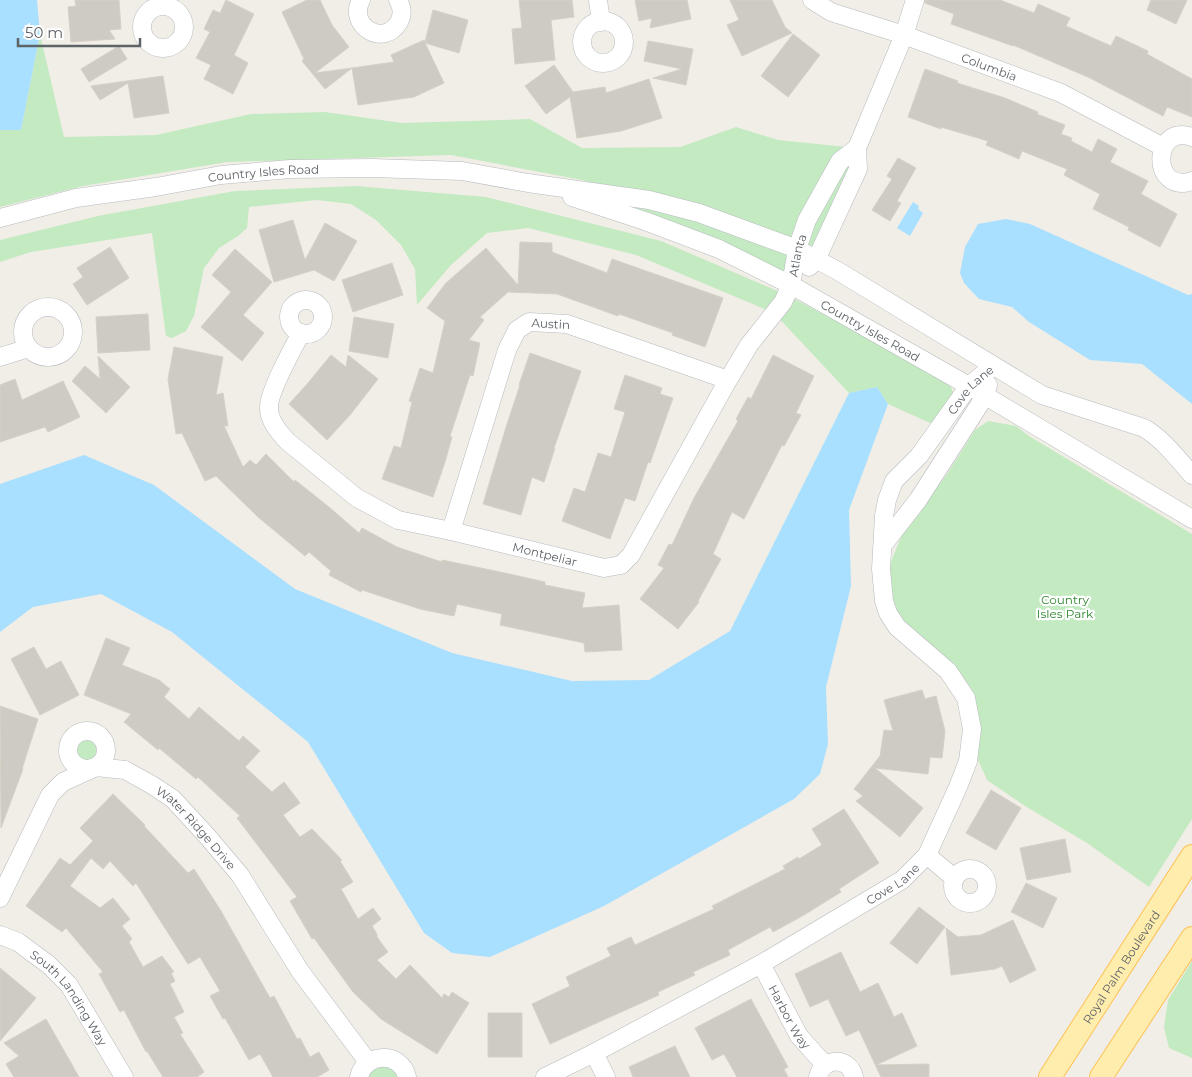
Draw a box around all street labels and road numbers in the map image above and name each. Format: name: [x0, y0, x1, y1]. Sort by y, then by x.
street label: Columbia: [959, 49, 1019, 84]
street label: Country Isles Road: [207, 161, 319, 185]
street label: Atlanta: [785, 232, 809, 278]
street label: Country Isles Road: [818, 296, 923, 364]
street label: Austin: [531, 315, 570, 332]
street label: Cove Lane: [944, 362, 996, 417]
street label: Montpeliar: [511, 539, 579, 569]
street label: Water Ridge Drive: [154, 783, 239, 872]
street label: Cove Lane: [863, 860, 922, 907]
street label: Royal Palm Boulevard: [1079, 907, 1163, 1026]
street label: South Landing Way: [28, 946, 111, 1048]
street label: Harbor Way: [766, 982, 814, 1052]

